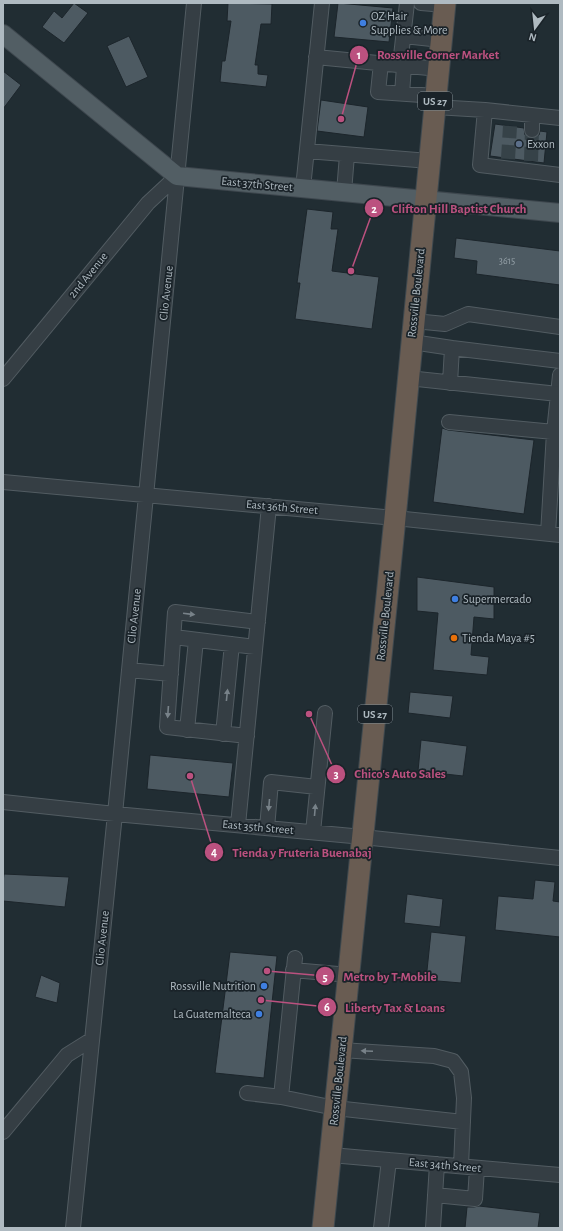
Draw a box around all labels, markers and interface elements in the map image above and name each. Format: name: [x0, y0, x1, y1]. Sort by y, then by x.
north arrow: [515, 8, 555, 48]
place label: OZ Hair Supplies & More: [371, 10, 448, 36]
marker: OZ Hair Supplies & More: [358, 18, 368, 28]
text: N: [527, 31, 538, 43]
callout: Rossville Corner Market: [349, 42, 507, 67]
text: 1: [357, 49, 361, 61]
text: Rossville Corner Market: [377, 49, 500, 62]
road number: US 27: [418, 92, 452, 110]
place label: Exxon: [527, 138, 555, 150]
marker: Exxon: [514, 139, 524, 149]
street label: East 37th Street: [221, 175, 293, 193]
callout: Clifton Hill Baptist Church: [364, 196, 535, 221]
text: 2: [371, 203, 377, 215]
text: Clifton Hill Baptist Church: [391, 203, 527, 216]
street label: Rossville Boulevard: [405, 248, 427, 338]
street label: 2nd Avenue: [66, 250, 110, 300]
house number: 3615: [499, 256, 515, 266]
street label: Clio Avenue: [157, 265, 175, 321]
street label: East 36th Street: [246, 498, 319, 516]
street label: Rossville Boulevard: [374, 571, 396, 661]
street label: Clio Avenue: [125, 588, 143, 644]
place label: Supermercado: [463, 593, 532, 605]
marker: Supermercado: [450, 594, 460, 604]
one-way arrow: [183, 611, 195, 617]
place label: Tienda Maya #5: [462, 632, 535, 645]
marker: Tienda Maya #5: [449, 633, 459, 643]
one-way arrow: [224, 689, 230, 701]
road number: US 27: [358, 705, 392, 723]
one-way arrow: [164, 706, 171, 718]
callout: Chico's Auto Sales: [326, 761, 453, 786]
text: 3: [333, 768, 339, 780]
text: Chico's Auto Sales: [354, 768, 446, 781]
one-way arrow: [266, 799, 273, 811]
one-way arrow: [312, 804, 319, 816]
street label: East 35th Street: [222, 818, 294, 836]
callout: Tienda y Fruteria Buenabaj: [204, 840, 380, 865]
text: 4: [211, 846, 217, 858]
text: Tienda y Fruteria Buenabaj: [232, 847, 372, 860]
street label: Clio Avenue: [93, 910, 111, 966]
callout: Metro by T-Mobile: [315, 964, 444, 989]
text: 5: [322, 971, 328, 983]
text: Metro by T-Mobile: [343, 971, 437, 984]
place label: Rossville Nutrition: [170, 980, 256, 992]
marker: Rossville Nutrition: [259, 981, 269, 991]
callout: Liberty Tax & Loans: [317, 995, 453, 1020]
text: 6: [324, 1001, 330, 1013]
text: Liberty Tax & Loans: [345, 1002, 445, 1015]
place label: La Guatemalteca: [173, 1008, 251, 1020]
marker: La Guatemalteca: [254, 1009, 264, 1019]
street label: Rossville Boulevard: [327, 1036, 349, 1126]
one-way arrow: [361, 1048, 373, 1055]
street label: East 34th Street: [408, 1156, 482, 1174]

